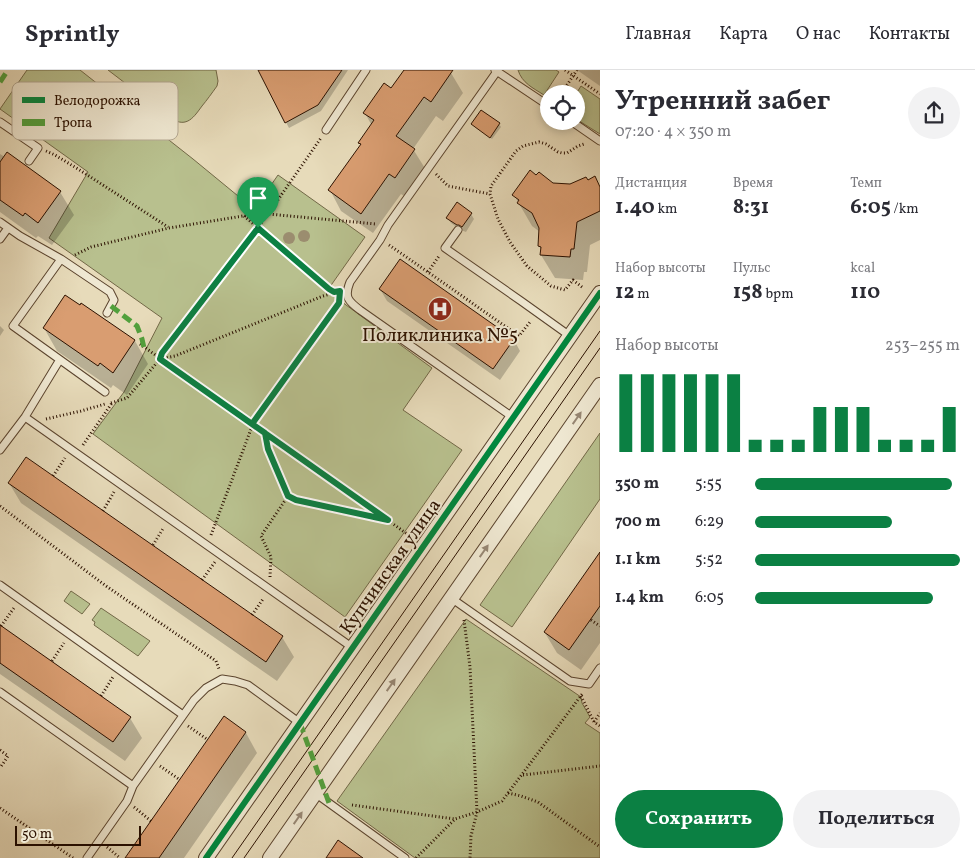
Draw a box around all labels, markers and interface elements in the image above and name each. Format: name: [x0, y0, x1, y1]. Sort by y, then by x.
text: Sprintly: [25, 18, 120, 52]
text: Главная: [625, 22, 691, 47]
text: Карта: [719, 22, 768, 47]
text: О нас: [796, 22, 841, 47]
text: Контакты: [869, 22, 950, 47]
legend: [12, 82, 178, 140]
text: Утренний забег: [615, 82, 830, 121]
map controls: [540, 85, 585, 130]
button: locate: [540, 85, 585, 130]
button: share: [908, 87, 960, 139]
text: Велодорожка: [54, 92, 141, 111]
text: Тропа: [54, 114, 92, 133]
text: 07:20 · 4 × 350 m: [615, 121, 731, 143]
text: Дистанция: [615, 174, 687, 193]
text: Время: [733, 174, 773, 193]
text: Темп: [850, 174, 882, 193]
pin: [237, 177, 279, 228]
icon: arrive: [244, 184, 272, 212]
text: 1.40: [615, 193, 655, 222]
text: 8:31: [733, 193, 769, 222]
text: 6:05: [850, 193, 891, 222]
text: km: [655, 200, 677, 219]
text: /km: [891, 200, 919, 219]
text: Набор высоты: [615, 259, 706, 278]
text: Пульс: [733, 259, 770, 278]
text: kcal: [850, 259, 875, 278]
text: 12: [615, 278, 634, 307]
text: 158: [733, 278, 763, 307]
text: 110: [850, 278, 880, 307]
text: m: [634, 285, 650, 304]
text: bpm: [763, 285, 794, 304]
hospital icon: Поликлиника №5: [427, 296, 453, 322]
place label: Поликлиника №5: [362, 323, 518, 349]
text: Набор высоты: [615, 335, 719, 357]
text: 253–255 m: [885, 335, 960, 357]
one-way arrow: [572, 411, 582, 425]
text: 350 m: [615, 473, 659, 495]
text: 5:55: [695, 473, 722, 495]
street label: Купчинская улица: [334, 494, 448, 640]
text: 700 m: [615, 511, 661, 533]
text: 6:29: [695, 511, 724, 533]
one-way arrow: [479, 545, 489, 558]
text: 1.1 km: [615, 549, 661, 571]
text: 5:52: [695, 549, 723, 571]
text: 1.4 km: [615, 587, 664, 609]
text: 6:05: [695, 587, 724, 609]
one-way arrow: [386, 678, 396, 692]
button: Сохранить: [615, 790, 783, 848]
button: Поделиться: [793, 790, 960, 848]
one-way arrow: [293, 811, 303, 825]
scale bar: [15, 823, 141, 846]
text: 50 m: [22, 825, 52, 844]

